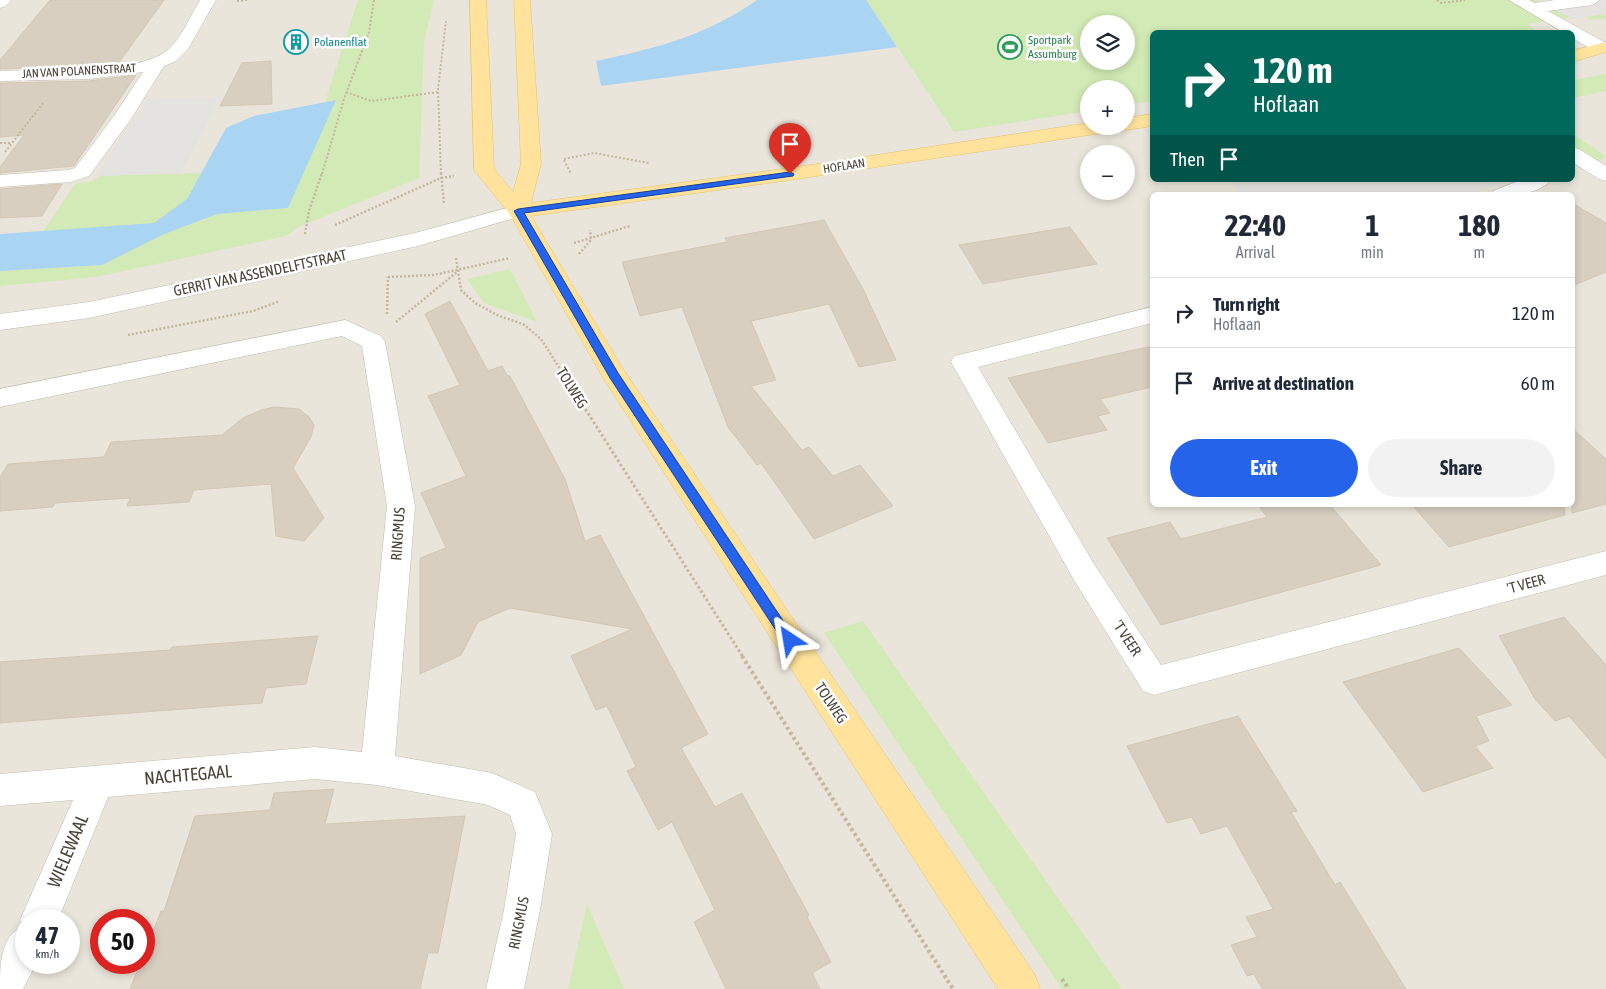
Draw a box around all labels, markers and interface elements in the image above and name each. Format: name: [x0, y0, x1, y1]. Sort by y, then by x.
map controls: [1080, 15, 1135, 200]
button: layers: [1080, 15, 1135, 70]
building icon: Polanenflat: [283, 29, 309, 55]
place label: Sportpark Assumburg: [1028, 33, 1077, 61]
sports icon: Sportpark Assumburg: [997, 34, 1023, 60]
place label: Polanenflat: [314, 35, 367, 49]
icon: right: [1170, 50, 1235, 115]
text: 120 m: [1253, 50, 1332, 90]
street label: JAN VAN POLANENSTRAAT: [22, 61, 137, 81]
button: +: [1080, 80, 1135, 135]
text: Hoflaan: [1253, 91, 1319, 117]
pin: [769, 123, 811, 174]
icon: arrive: [776, 130, 804, 158]
button: −: [1080, 145, 1135, 200]
icon: arrive: [1215, 145, 1243, 173]
text: Then: [1170, 148, 1205, 170]
street label: HOFLAAN: [822, 156, 866, 176]
text: 22:40: [1224, 208, 1286, 242]
text: 1: [1365, 208, 1379, 242]
text: 180: [1458, 208, 1500, 242]
text: Arrival: [1236, 243, 1275, 261]
text: min: [1361, 243, 1384, 261]
text: m: [1474, 243, 1485, 261]
street label: GERRIT VAN ASSENDELFTSTRAAT: [172, 246, 348, 299]
text: Turn right: [1213, 293, 1280, 315]
icon: right: [1170, 299, 1198, 327]
text: 120 m: [1512, 302, 1555, 324]
text: Hoflaan: [1213, 315, 1261, 333]
street label: TOLWEG: [553, 364, 592, 411]
icon: arrive: [1170, 369, 1198, 397]
text: Arrive at destination: [1213, 372, 1354, 394]
text: 60 m: [1521, 372, 1555, 394]
button: Exit: [1170, 439, 1358, 497]
button: Share: [1368, 439, 1555, 497]
street label: RINGMUS: [387, 507, 408, 561]
street label: 'T VEER: [1505, 570, 1547, 597]
position arrow: [763, 613, 815, 665]
street label: 'T VEER: [1110, 617, 1145, 659]
street label: TOLWEG: [812, 679, 851, 726]
street label: NACHTEGAAL: [143, 760, 233, 789]
street label: WIELEWAAL: [43, 811, 92, 890]
street label: RINGMUS: [505, 895, 532, 951]
speed limit sign: 50: [90, 909, 155, 974]
text: 47: [36, 921, 59, 949]
text: km/h: [36, 947, 59, 961]

